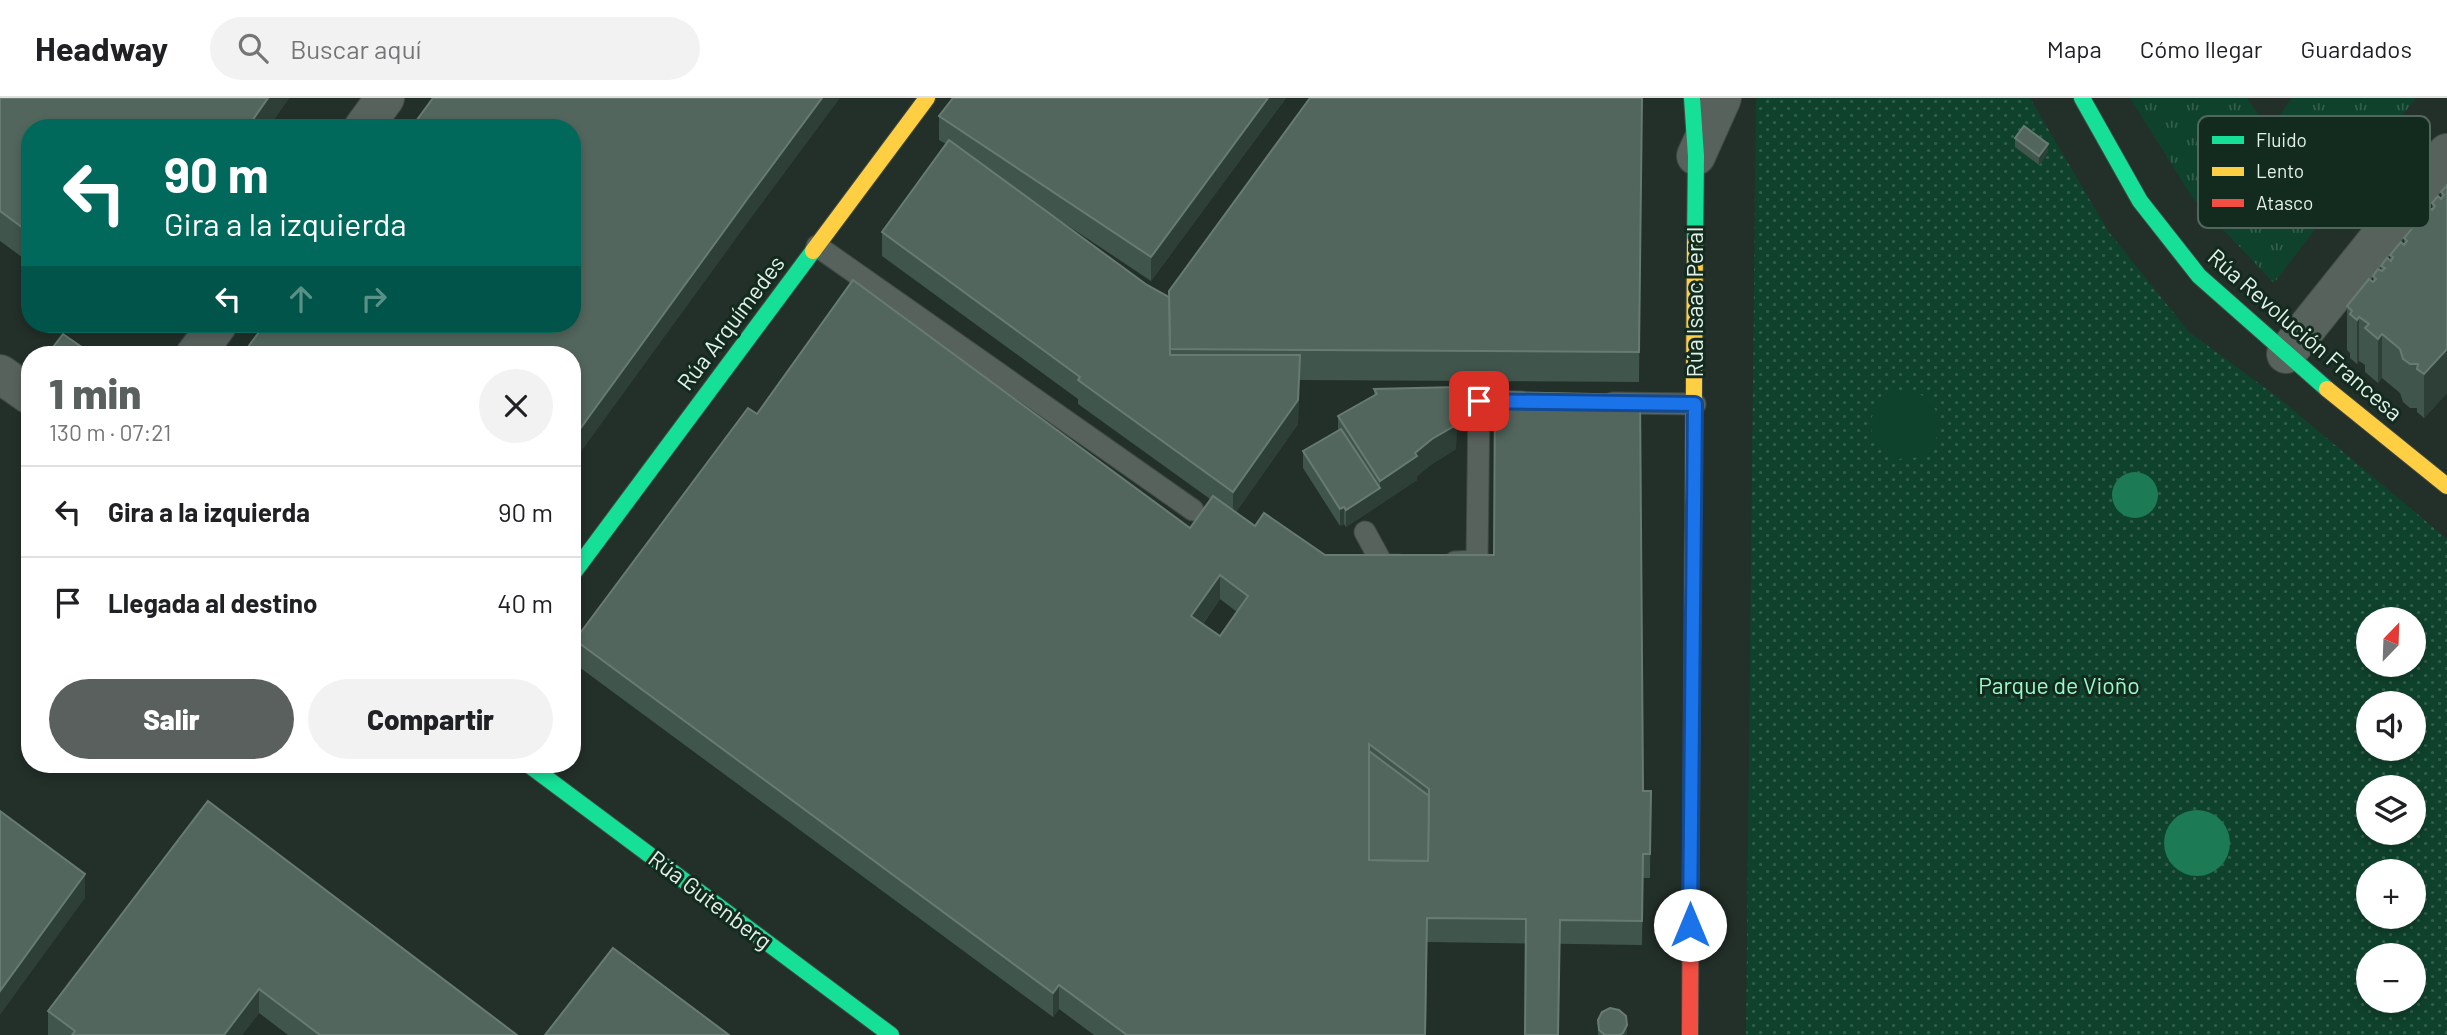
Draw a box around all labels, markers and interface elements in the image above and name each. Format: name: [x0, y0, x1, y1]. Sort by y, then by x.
search box: [210, 17, 700, 80]
text: Headway: [35, 28, 168, 68]
icon: search: [234, 29, 272, 67]
text: Buscar aquí: [290, 33, 421, 64]
text: Mapa: [2047, 34, 2102, 63]
text: Cómo llegar: [2140, 34, 2262, 63]
text: Guardados: [2300, 34, 2412, 63]
legend: [2198, 116, 2430, 228]
text: Fluido: [2256, 128, 2307, 151]
text: 90 m: [164, 144, 269, 203]
icon: left: [49, 147, 140, 238]
text: Lento: [2256, 159, 2304, 182]
text: Atasco: [2256, 191, 2313, 214]
text: Gira a la izquierda: [164, 204, 407, 242]
street label: Rúa Isaac Peral: [1680, 227, 1708, 377]
street label: Rúa Revolución Francesa: [2203, 242, 2409, 426]
street label: Rúa Arquímedes: [670, 249, 790, 395]
icon: left: [209, 280, 247, 318]
icon: ahead: [282, 280, 320, 318]
icon: right: [355, 280, 393, 318]
text: 1 min: [49, 367, 141, 417]
button: close: [479, 369, 553, 443]
pin: [1449, 371, 1509, 431]
icon: arrive: [1460, 382, 1498, 420]
text: 130 m · 07:21: [49, 418, 171, 446]
icon: left: [49, 493, 87, 531]
text: Gira a la izquierda: [108, 496, 310, 527]
text: 90 m: [498, 496, 553, 527]
icon: arrive: [49, 584, 87, 622]
text: Llegada al destino: [108, 587, 317, 618]
text: 40 m: [497, 587, 553, 618]
north arrow: [2356, 607, 2426, 677]
map controls: [2356, 607, 2426, 1013]
park label: Parque de Vioño: [1978, 671, 2140, 699]
button: Salir: [49, 679, 294, 759]
button: Compartir: [308, 679, 553, 759]
button: sound: [2356, 691, 2426, 761]
button: layers: [2356, 775, 2426, 845]
street label: Rúa Gutenberg: [643, 844, 778, 955]
button: +: [2356, 859, 2426, 929]
position arrow: [1653, 888, 1727, 962]
button: −: [2356, 943, 2426, 1013]

